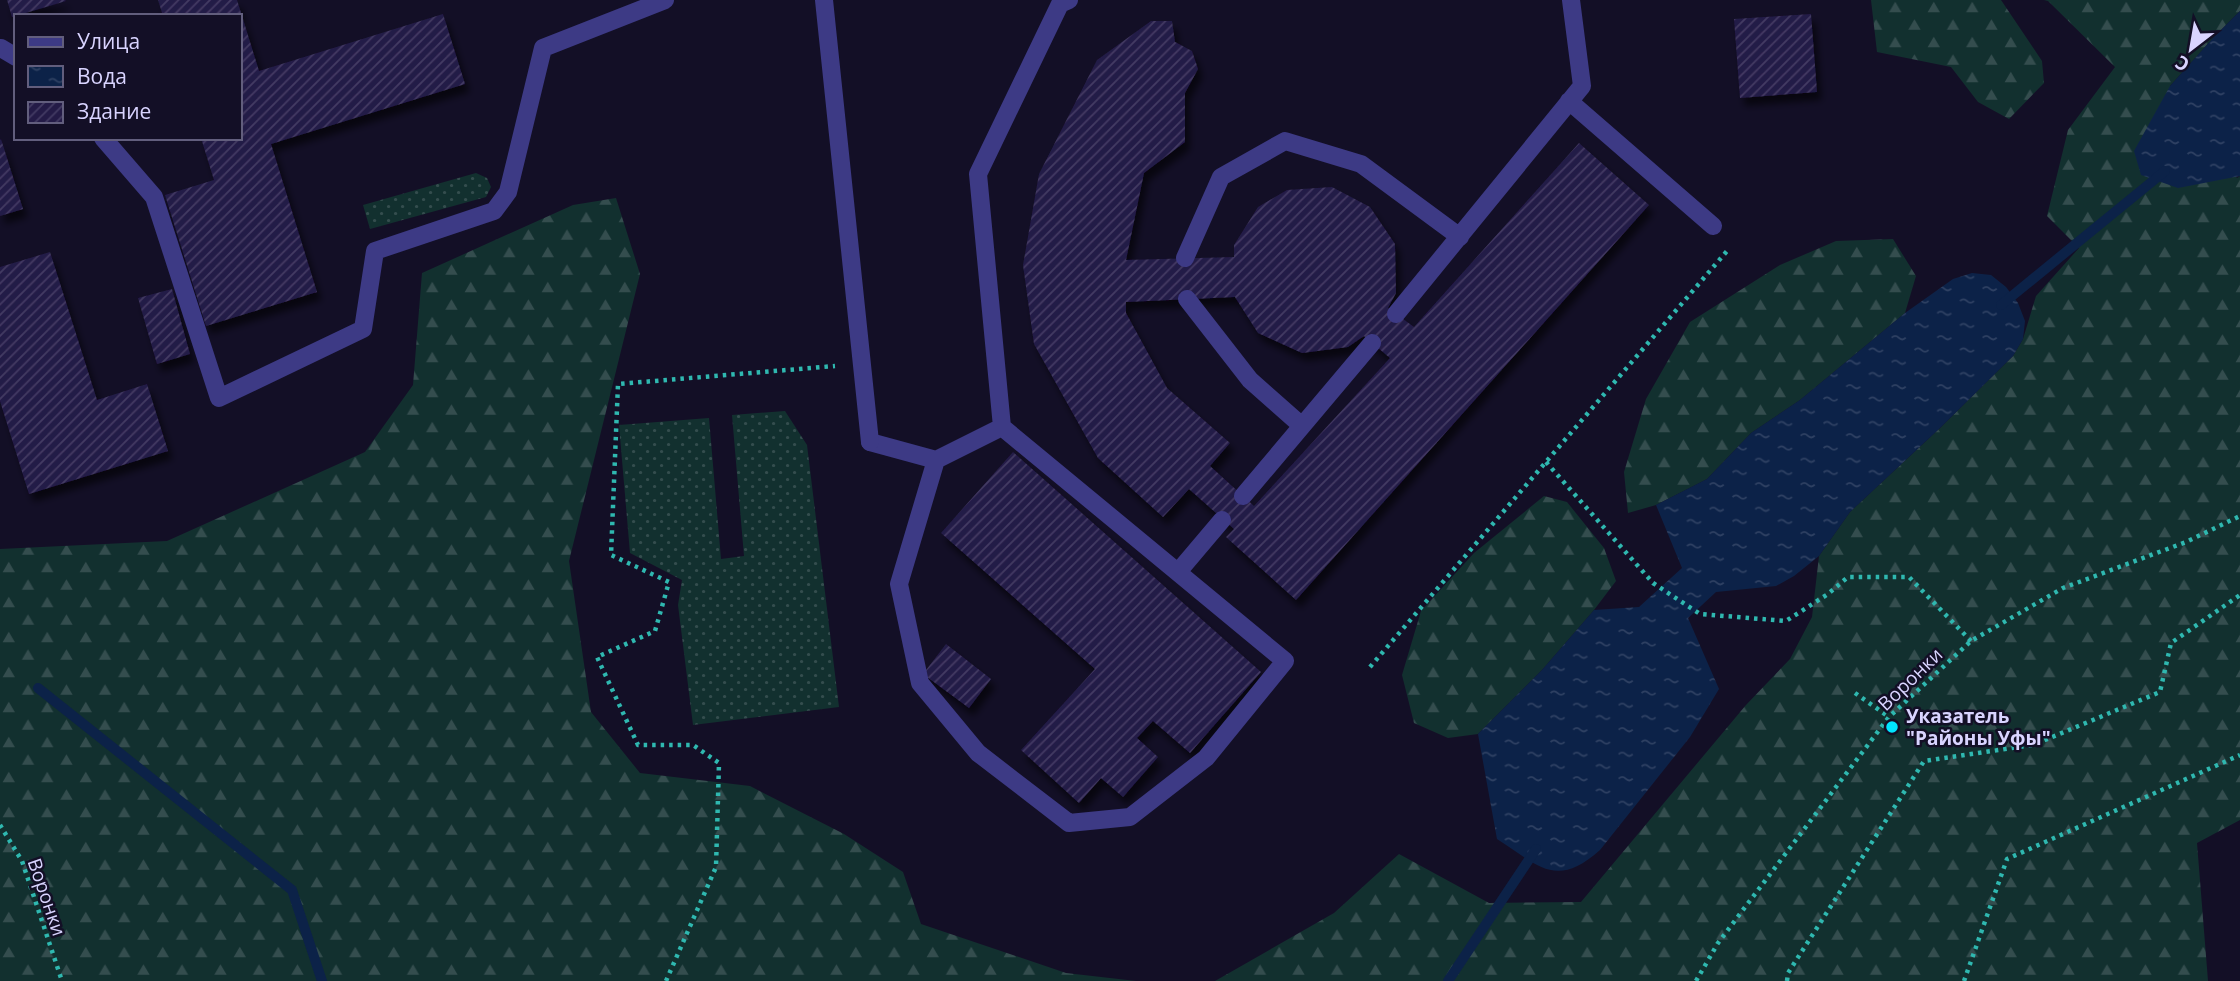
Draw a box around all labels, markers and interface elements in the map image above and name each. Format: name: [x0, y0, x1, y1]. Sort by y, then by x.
legend: [14, 14, 242, 140]
north arrow: [2156, 14, 2226, 84]
text: Улица: [77, 27, 140, 55]
text: С: [2170, 49, 2194, 78]
text: Вода: [77, 62, 127, 90]
text: Здание: [77, 97, 151, 125]
street label: Воронки: [1872, 642, 1948, 716]
place label: Указатель "Районы Уфы": [1906, 703, 2051, 751]
marker: Указатель "Районы Уфы": [1884, 719, 1900, 735]
street label: Воронки: [22, 855, 72, 939]

